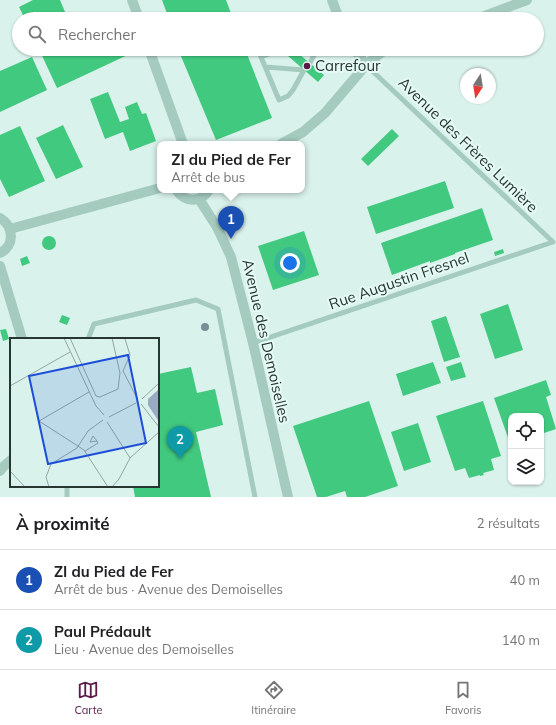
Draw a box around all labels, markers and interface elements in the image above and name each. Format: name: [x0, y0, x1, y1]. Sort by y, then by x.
search box: [12, 12, 544, 56]
icon: search: [26, 23, 48, 45]
text: Rechercher: [58, 25, 136, 44]
place label: Carrefour: [315, 56, 381, 75]
marker: Carrefour: [302, 61, 312, 71]
north arrow: [460, 68, 496, 104]
street label: Avenue des Frères Lumière: [395, 73, 542, 216]
popup: [157, 141, 305, 193]
text: ZI du Pied de Fer: [171, 150, 291, 169]
text: Arrêt de bus: [171, 169, 245, 185]
pin: 1: [218, 206, 244, 239]
street label: Rue Augustin Fresnel: [326, 248, 471, 313]
your location: [280, 253, 300, 273]
street label: Avenue des Demoiselles: [238, 257, 295, 425]
inset map: [10, 338, 159, 487]
map controls: [508, 413, 544, 485]
button: locate: [508, 413, 544, 449]
pin: 2: [167, 426, 193, 459]
button: layers: [508, 449, 544, 485]
text: À proximité: [16, 513, 110, 534]
text: 2 résultats: [477, 515, 540, 531]
text: ZI du Pied de Fer: [54, 562, 173, 581]
text: 1: [25, 572, 33, 588]
text: 40 m: [510, 572, 540, 588]
text: Arrêt de bus · Avenue des Demoiselles: [54, 581, 283, 597]
text: Paul Prédault: [54, 622, 151, 641]
text: 2: [25, 632, 33, 648]
text: 140 m: [502, 632, 540, 648]
text: Lieu · Avenue des Demoiselles: [54, 641, 234, 657]
tab: Carte: [74, 679, 102, 717]
tab: Itinéraire: [251, 679, 296, 717]
tab: Favoris: [445, 679, 482, 717]

